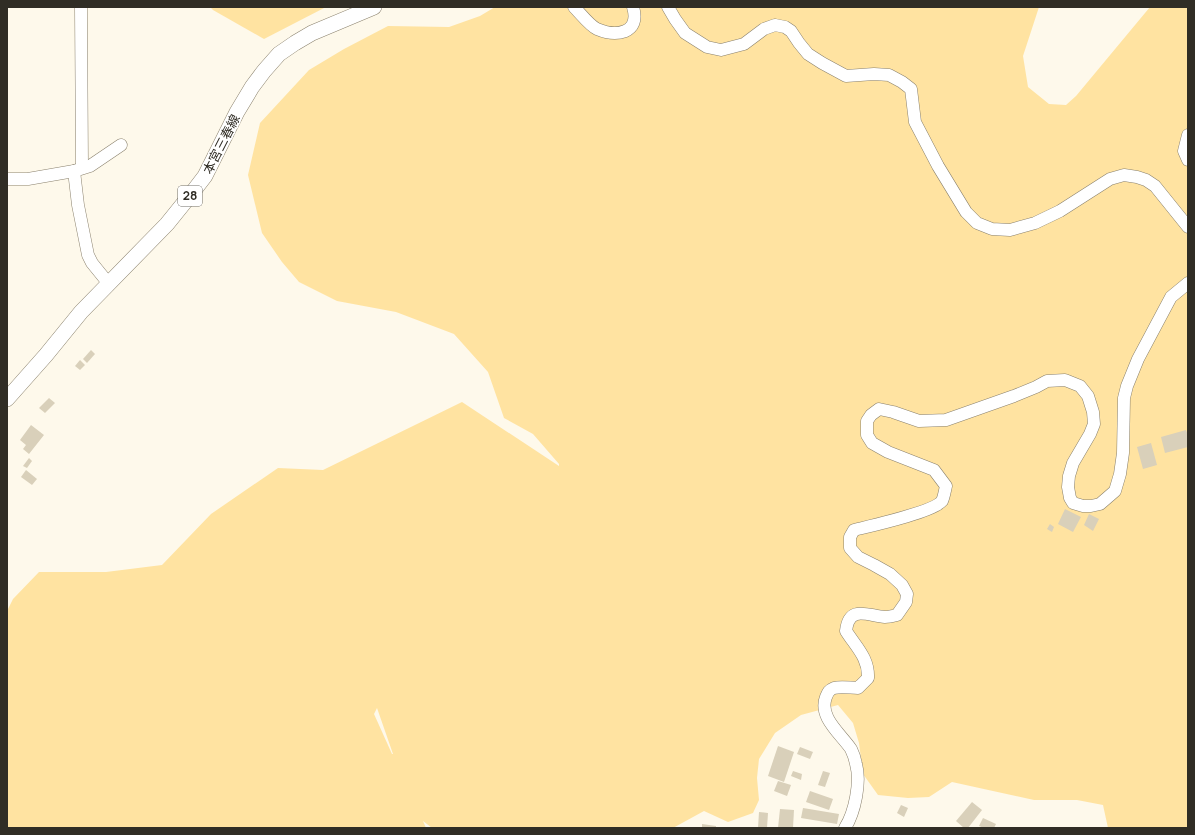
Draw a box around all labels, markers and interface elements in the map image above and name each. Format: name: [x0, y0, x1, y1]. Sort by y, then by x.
street label: 本宮三春線: [198, 111, 244, 177]
road number: 28: [178, 186, 202, 206]

